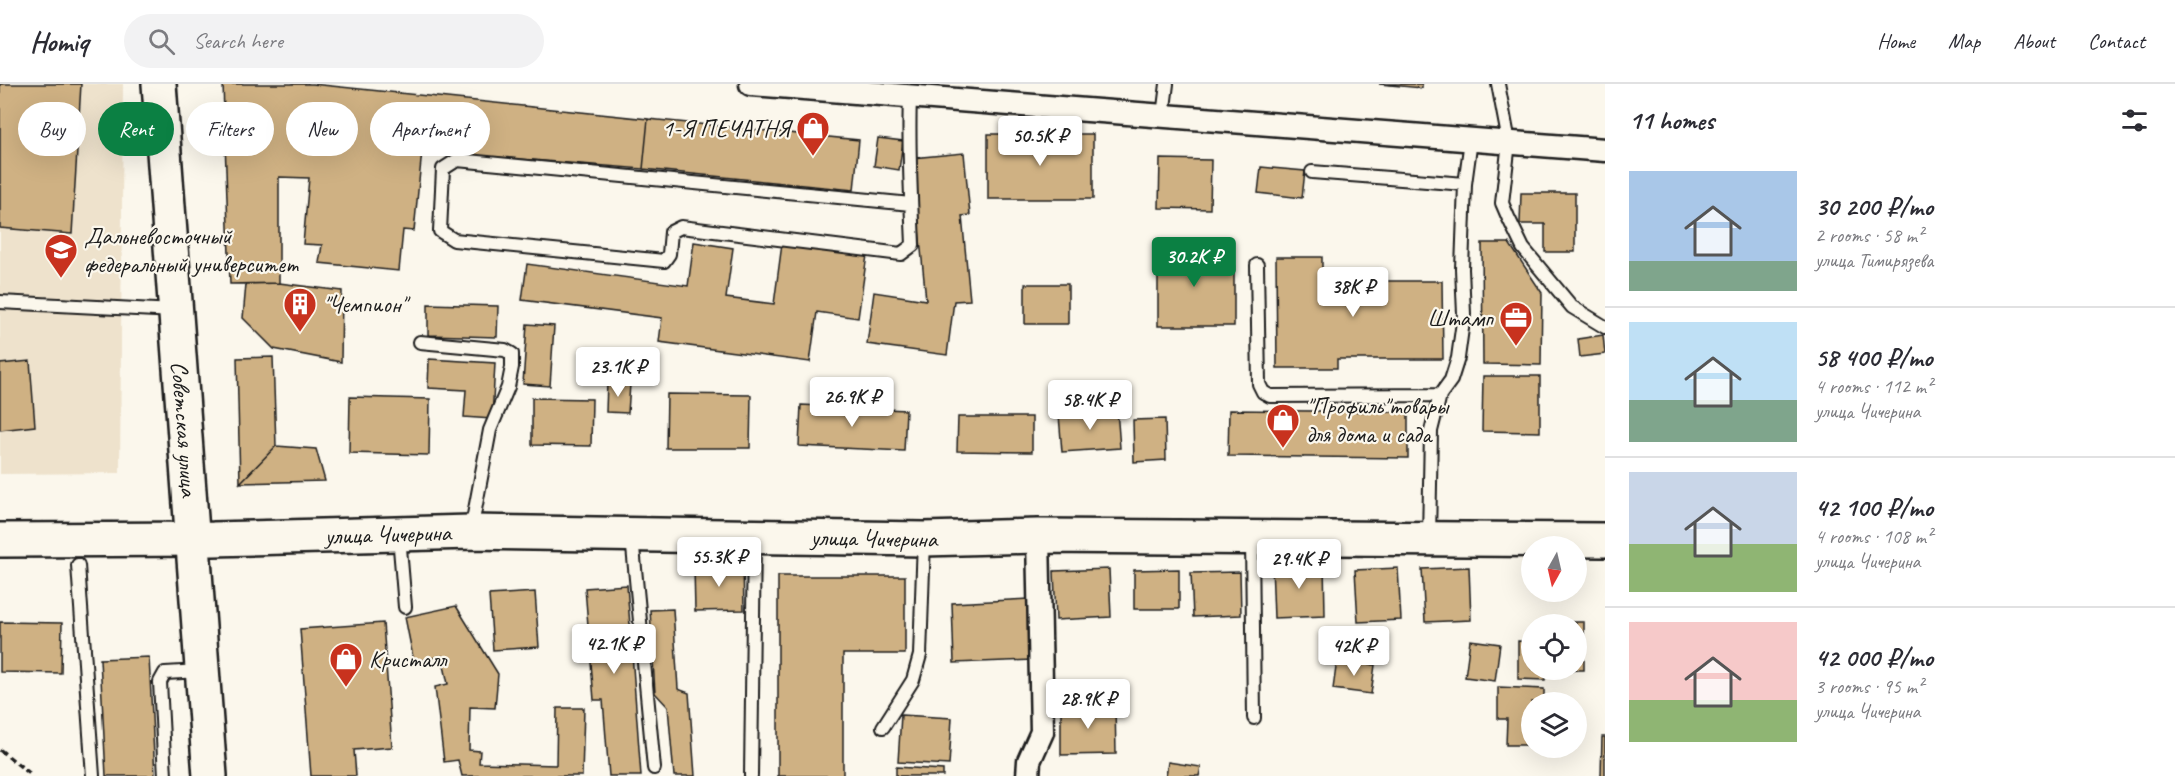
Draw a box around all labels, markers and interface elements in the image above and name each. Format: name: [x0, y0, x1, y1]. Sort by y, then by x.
search box: [124, 14, 544, 68]
text: Homiq: [30, 24, 88, 59]
icon: search: [145, 25, 178, 58]
text: Search here: [193, 27, 283, 55]
text: Home: [1877, 28, 1915, 54]
text: Map: [1948, 28, 1980, 54]
text: About: [2013, 28, 2055, 54]
text: Contact: [2088, 28, 2145, 54]
chip: Buy: [18, 102, 86, 156]
chip: Rent: [98, 102, 174, 156]
chip: Filters: [186, 102, 274, 156]
chip: New: [286, 102, 358, 156]
chip: Apartment: [370, 102, 490, 156]
text: 11 homes: [1629, 104, 1714, 137]
icon: filters: [2118, 104, 2151, 137]
shop icon: 1-Я ПЕЧАТНЯ: [795, 110, 831, 157]
place label: 1-Я ПЕЧАТНЯ: [662, 113, 794, 143]
pin: 50.5K ₽: [985, 116, 1095, 167]
text: 50.5K ₽: [1012, 123, 1068, 148]
text: 30 200 ₽/mo: [1815, 190, 1933, 223]
icon: home: [1677, 195, 1749, 267]
place label: Дальневосточный федеральный университет: [84, 221, 299, 279]
text: 2 rooms · 58 m²: [1815, 223, 1923, 248]
school or university icon: Дальневосточный федеральный университет: [43, 232, 79, 279]
pin: 30.2K ₽: [1139, 237, 1249, 288]
text: 30.2K ₽: [1166, 244, 1222, 269]
text: улица Тимирязева: [1815, 248, 1933, 273]
pin: 38K ₽: [1311, 267, 1395, 318]
text: 38K ₽: [1331, 274, 1375, 299]
building icon: "Чемпион": [282, 286, 318, 333]
place label: "Чемпион": [323, 289, 412, 319]
office icon: Штамп: [1498, 300, 1534, 347]
place label: Штамп: [1427, 303, 1494, 333]
text: 58 400 ₽/mo: [1815, 341, 1932, 374]
icon: home: [1677, 346, 1749, 418]
pin: 23.1K ₽: [563, 347, 673, 398]
text: 23.1K ₽: [590, 354, 646, 379]
street label: Советская улица: [164, 360, 204, 499]
text: 4 rooms · 112 m²: [1815, 374, 1932, 399]
pin: 26.9K ₽: [797, 377, 907, 428]
pin: 58.4K ₽: [1035, 380, 1145, 431]
text: 26.9K ₽: [824, 384, 880, 409]
text: 58.4K ₽: [1062, 387, 1118, 412]
place label: "Профиль"товары для дома и сада: [1306, 391, 1451, 449]
text: улица Чичерина: [1815, 399, 1920, 424]
shop icon: "Профиль"товары для дома и сада: [1265, 402, 1301, 449]
text: 42 100 ₽/mo: [1815, 491, 1933, 524]
icon: home: [1677, 496, 1749, 568]
street label: улица Чичерина: [322, 518, 453, 551]
street label: улица Чичерина: [808, 522, 939, 554]
text: 4 rooms · 108 m²: [1815, 524, 1932, 549]
north arrow: [1521, 536, 1587, 602]
map controls: [1521, 536, 1587, 758]
pin: 55.3K ₽: [664, 537, 774, 588]
pin: 29.4K ₽: [1244, 539, 1354, 590]
text: 55.3K ₽: [691, 544, 747, 569]
text: 29.4K ₽: [1271, 546, 1327, 571]
text: улица Чичерина: [1815, 549, 1920, 574]
button: locate: [1521, 614, 1587, 680]
pin: 42.1K ₽: [559, 624, 669, 675]
pin: 42K ₽: [1312, 626, 1396, 677]
text: 42.1K ₽: [586, 631, 642, 656]
text: 42K ₽: [1332, 633, 1376, 658]
shop icon: Кристалл: [328, 641, 364, 688]
text: 42 000 ₽/mo: [1815, 641, 1933, 674]
place label: Кристалл: [369, 644, 448, 674]
icon: home: [1677, 646, 1749, 718]
text: 3 rooms · 95 m²: [1815, 674, 1923, 699]
pin: 28.9K ₽: [1033, 679, 1143, 730]
text: 28.9K ₽: [1060, 686, 1116, 711]
button: layers: [1521, 692, 1587, 758]
text: улица Чичерина: [1815, 699, 1920, 724]

